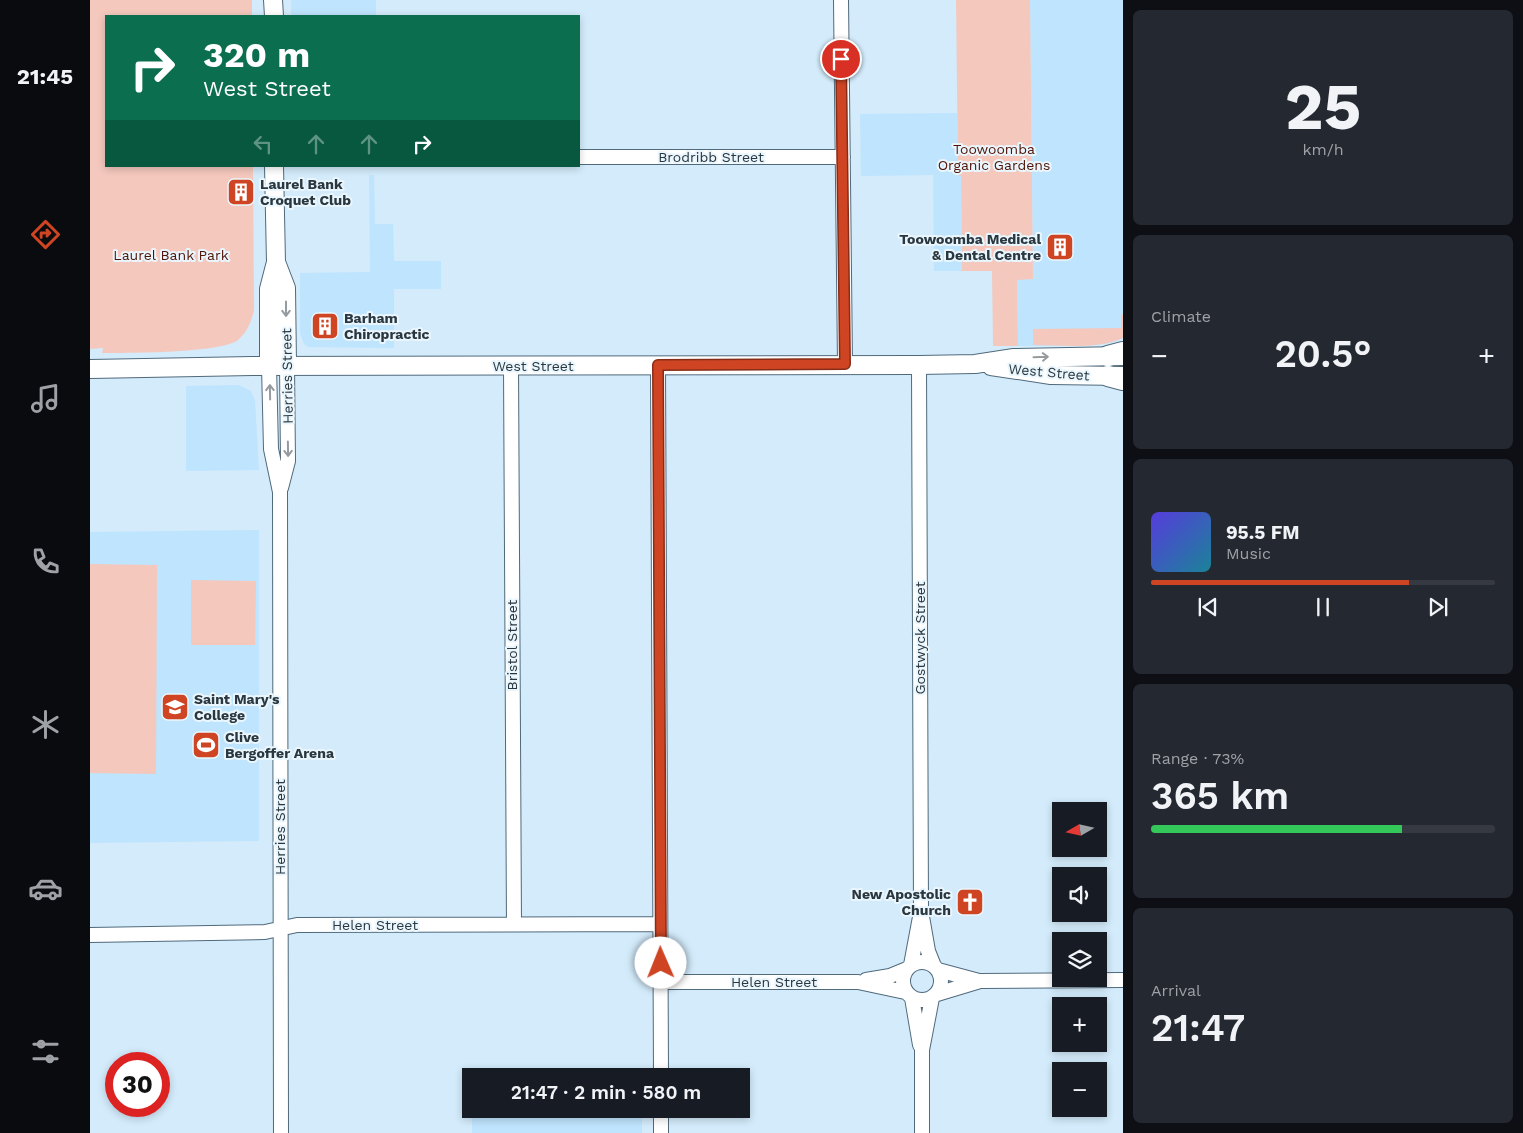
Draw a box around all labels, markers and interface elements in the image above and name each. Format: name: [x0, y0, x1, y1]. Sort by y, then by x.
text: 320 m: [203, 34, 310, 76]
icon: right: [120, 35, 185, 100]
pin: [820, 38, 862, 80]
icon: arrive: [827, 45, 855, 73]
text: 21:45: [17, 64, 73, 89]
text: 25: [1285, 69, 1361, 145]
text: West Street: [203, 76, 331, 101]
icon: left: [249, 130, 277, 158]
icon: ahead: [302, 130, 330, 158]
icon: ahead: [355, 130, 383, 158]
icon: right: [408, 130, 436, 158]
text: km/h: [1302, 140, 1344, 159]
park label: Toowoomba Organic Gardens: [938, 141, 1050, 173]
street label: Brodribb Street: [658, 149, 764, 165]
place label: Laurel Bank Croquet Club: [260, 176, 351, 208]
building icon: Laurel Bank Croquet Club: [226, 177, 256, 207]
icon: directions: [28, 217, 63, 252]
place label: Toowoomba Medical & Dental Centre: [899, 231, 1041, 263]
building icon: Toowoomba Medical & Dental Centre: [1045, 232, 1075, 262]
park label: Laurel Bank Park: [113, 247, 229, 263]
one-way arrow: [281, 300, 291, 317]
text: Climate: [1151, 307, 1211, 326]
place label: Barham Chiropractic: [344, 310, 430, 342]
building icon: Barham Chiropractic: [310, 311, 340, 341]
street label: Herries Street: [278, 328, 296, 424]
text: 20.5°: [1274, 332, 1372, 376]
text: −: [1151, 339, 1168, 372]
text: +: [1478, 339, 1495, 372]
one-way arrow: [1032, 352, 1049, 362]
street label: West Street: [492, 358, 574, 374]
street label: West Street: [1008, 360, 1090, 384]
icon: music: [28, 381, 63, 416]
one-way arrow: [265, 384, 275, 400]
one-way arrow: [283, 440, 293, 457]
text: 95.5 FM: [1226, 521, 1300, 544]
icon: phone: [28, 544, 63, 579]
text: Music: [1226, 544, 1271, 563]
street label: Gostwyck Street: [912, 581, 928, 695]
icon: previous: [1194, 593, 1222, 621]
icon: pause: [1309, 593, 1337, 621]
icon: next: [1424, 593, 1452, 621]
street label: Bristol Street: [504, 599, 520, 690]
place label: Saint Mary's College: [194, 691, 280, 723]
school or university icon: Saint Mary's College: [160, 692, 190, 722]
icon: climate: [28, 707, 63, 742]
place label: Clive Bergoffer Arena: [225, 729, 335, 761]
sports icon: Clive Bergoffer Arena: [191, 730, 221, 760]
text: Range · 73%: [1151, 749, 1244, 768]
text: 365 km: [1151, 774, 1289, 818]
street label: Herries Street: [272, 779, 288, 875]
north arrow: [1052, 802, 1108, 858]
map controls: [1052, 802, 1107, 1117]
button: sound: [1052, 867, 1107, 922]
icon: car: [28, 871, 63, 906]
place label: New Apostolic Church: [852, 886, 951, 918]
church icon: New Apostolic Church: [955, 887, 985, 917]
street label: Helen Street: [332, 917, 418, 933]
button: layers: [1052, 932, 1107, 987]
position arrow: [634, 936, 686, 988]
street label: Helen Street: [731, 974, 817, 990]
text: Arrival: [1151, 981, 1201, 1000]
button: +: [1052, 997, 1107, 1052]
text: 21:47: [1151, 1006, 1245, 1050]
icon: filters: [28, 1034, 63, 1069]
speed limit sign: 30: [105, 1052, 170, 1117]
button: −: [1052, 1062, 1107, 1117]
text: 21:47 · 2 min · 580 m: [511, 1081, 701, 1104]

